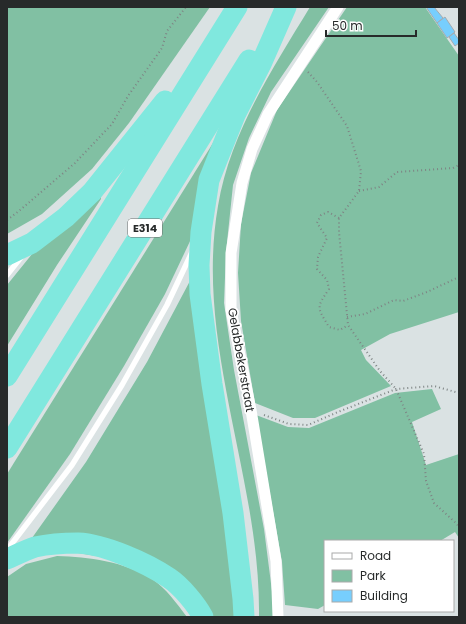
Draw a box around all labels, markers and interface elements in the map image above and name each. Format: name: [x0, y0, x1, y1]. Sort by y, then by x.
scale bar: [326, 12, 416, 38]
text: 50 m: [332, 17, 363, 34]
road number: E314: [128, 219, 162, 237]
street label: Gelabbekerstraat: [224, 307, 259, 413]
legend: [324, 540, 454, 612]
text: Road: [360, 547, 391, 564]
text: Park: [360, 567, 387, 584]
text: Building: [360, 587, 408, 604]

